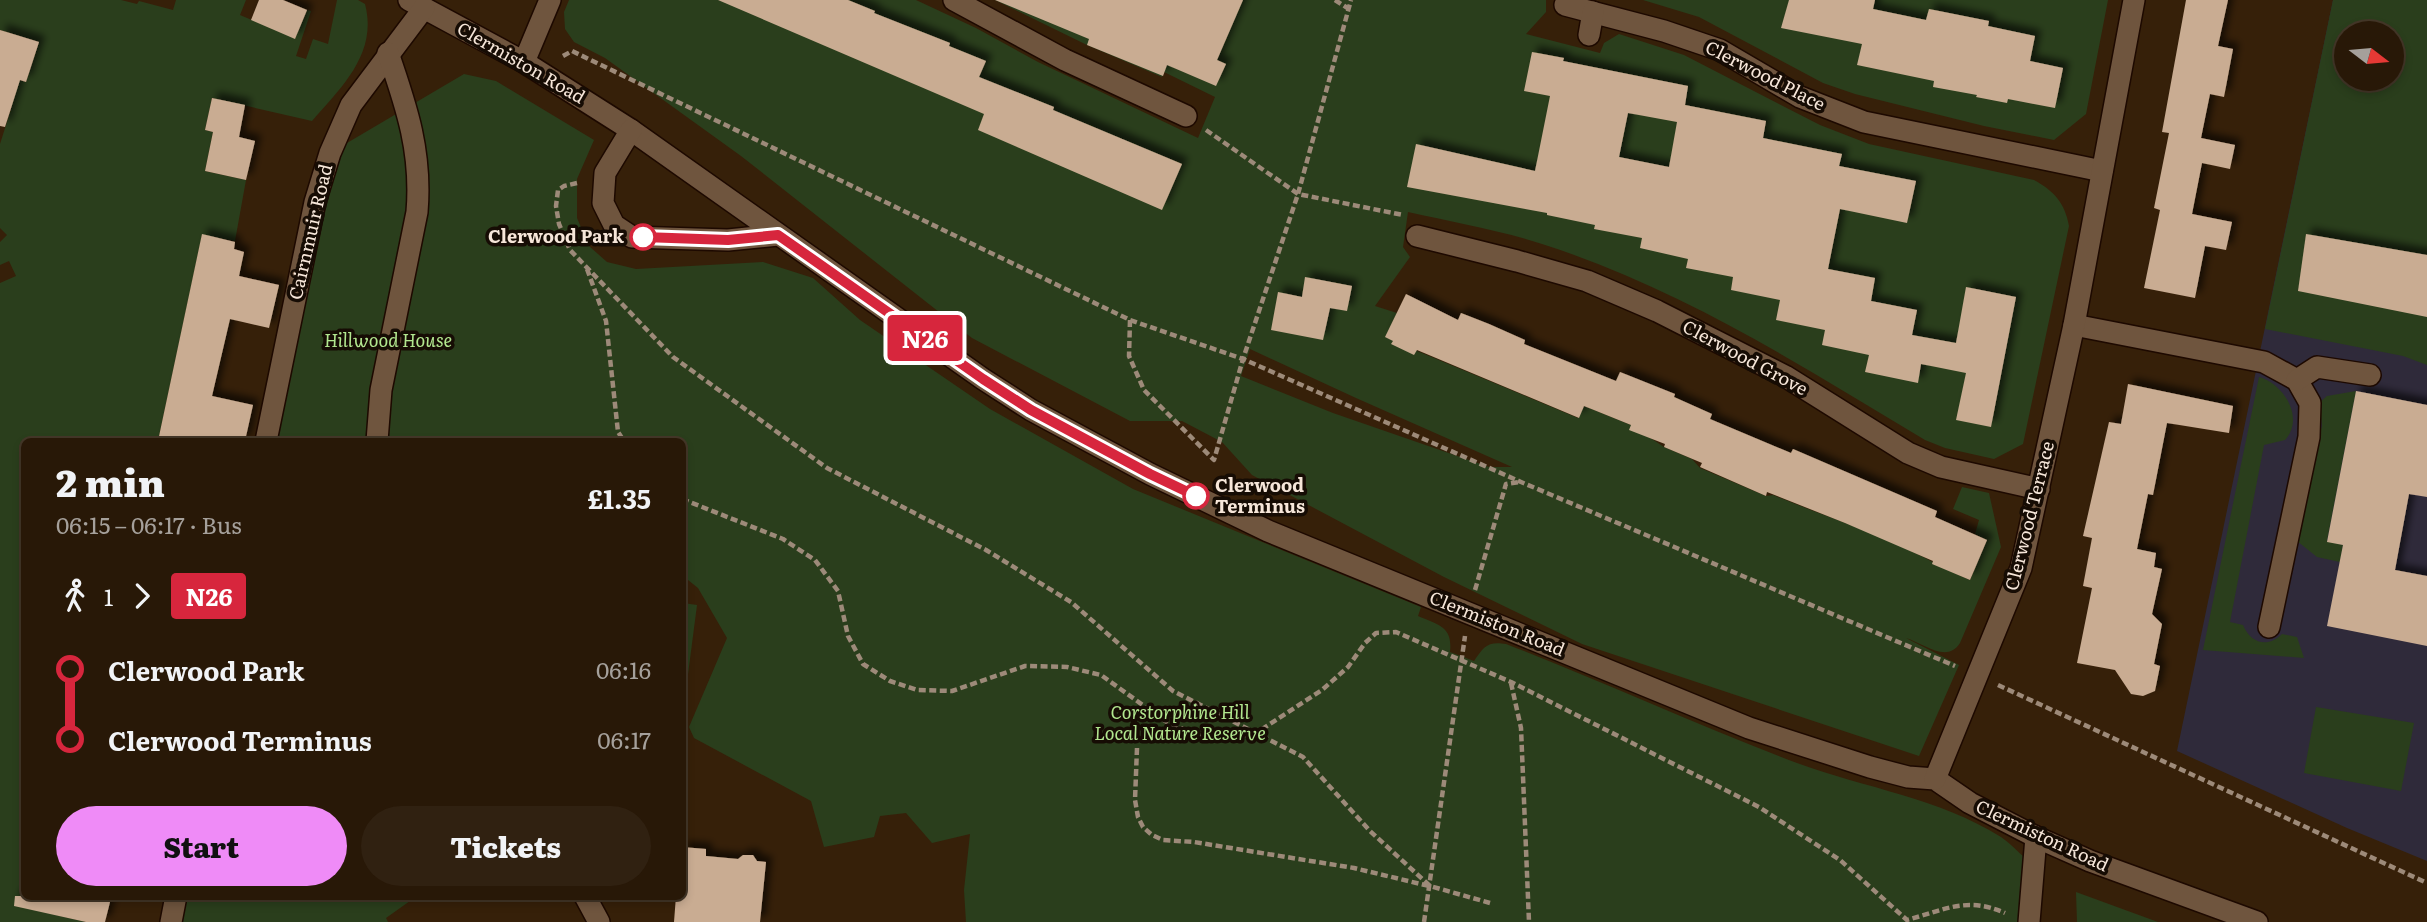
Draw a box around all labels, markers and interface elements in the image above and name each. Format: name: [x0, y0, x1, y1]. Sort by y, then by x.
street label: Clermiston Road: [453, 14, 591, 109]
north arrow: [2334, 21, 2404, 91]
map controls: [2334, 21, 2404, 91]
street label: Clerwood Place: [1701, 33, 1830, 117]
street label: Cairnmuir Road: [281, 161, 338, 302]
place label: Clerwood Park: [488, 222, 625, 249]
marker: Clerwood Park: [630, 224, 656, 250]
street label: Clerwood Grove: [1678, 312, 1813, 401]
line badge: N26: [885, 315, 965, 361]
text: N26: [901, 320, 949, 355]
park label: Hillwood House: [324, 326, 452, 353]
street label: Clerwood Terrace: [1997, 438, 2060, 593]
text: 2 min: [56, 452, 165, 509]
place label: Clerwood Terminus: [1215, 471, 1305, 519]
text: £1.35: [587, 478, 651, 517]
marker: Clerwood Terminus: [1183, 483, 1209, 509]
text: 06:15 – 06:17 · Bus: [56, 507, 242, 541]
icon: walk: [56, 577, 94, 615]
icon: forward: [123, 577, 161, 615]
text: N26: [185, 578, 232, 613]
text: 1: [104, 579, 113, 613]
street label: Clermiston Road: [1426, 583, 1569, 662]
text: Clerwood Park: [108, 650, 305, 689]
text: 06:16: [596, 652, 651, 686]
park label: Corstorphine Hill Local Nature Reserve: [1094, 698, 1266, 746]
text: Clerwood Terminus: [108, 720, 372, 759]
text: 06:17: [597, 722, 651, 756]
street label: Clermiston Road: [1972, 792, 2114, 877]
button: Start: [56, 806, 347, 886]
button: Tickets: [361, 806, 651, 886]

